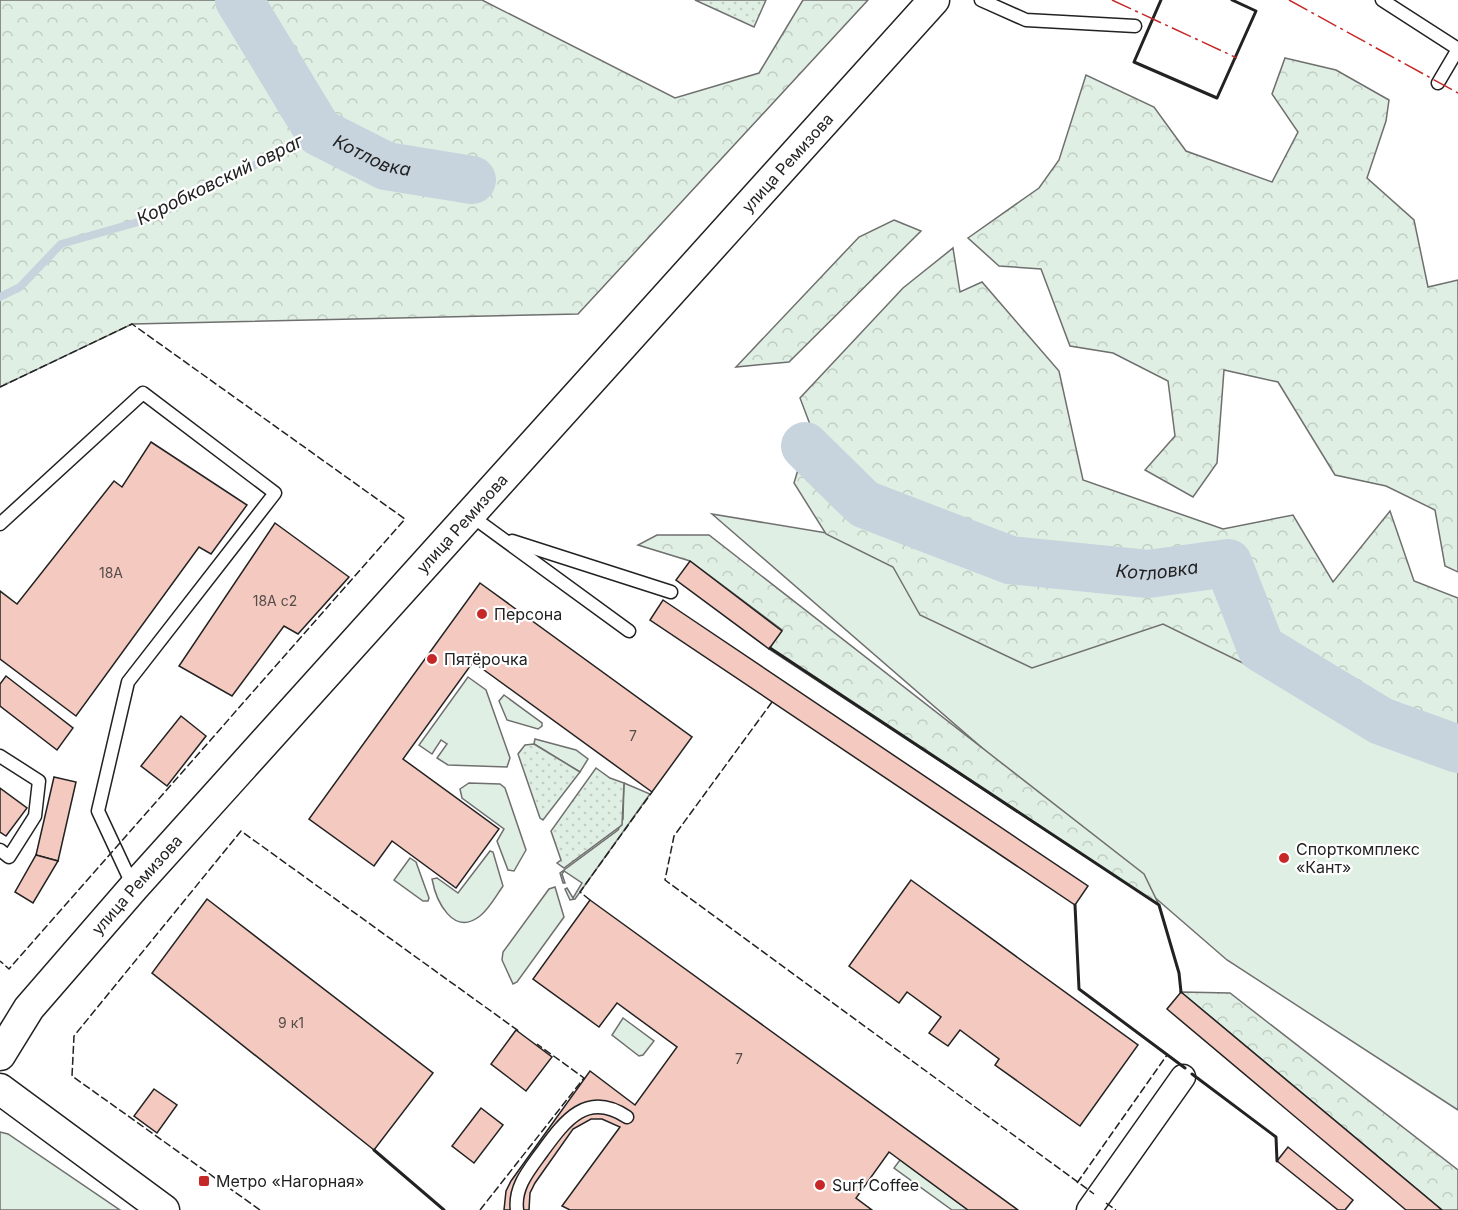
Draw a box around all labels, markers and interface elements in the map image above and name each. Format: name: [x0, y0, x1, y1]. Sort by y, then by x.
street label: улица Ремизова: [738, 109, 837, 216]
water label: Коробковский овраг: [133, 130, 307, 229]
water label: Котловка: [330, 130, 412, 180]
street label: улица Ремизова: [412, 470, 512, 577]
water label: Котловка: [1115, 556, 1199, 584]
house number: 18А: [99, 564, 123, 581]
house number: 18А с2: [253, 592, 297, 609]
place label: Персона: [494, 604, 562, 624]
marker: Персона: [475, 607, 489, 621]
place label: Пятёрочка: [444, 649, 528, 669]
marker: Пятёрочка: [425, 652, 439, 666]
house number: 7: [629, 727, 637, 744]
street label: улица Ремизова: [87, 831, 186, 939]
place label: Спорткомплекс «Кант»: [1296, 839, 1420, 877]
marker: Спорткомплекс «Кант»: [1277, 851, 1291, 865]
house number: 9 к1: [278, 1014, 304, 1031]
house number: 7: [735, 1050, 743, 1067]
place label: Метро «Нагорная»: [216, 1171, 364, 1191]
marker: Метро «Нагорная»: [197, 1174, 211, 1188]
place label: Surf Coffee: [832, 1175, 919, 1195]
marker: Surf Coffee: [813, 1178, 827, 1192]

